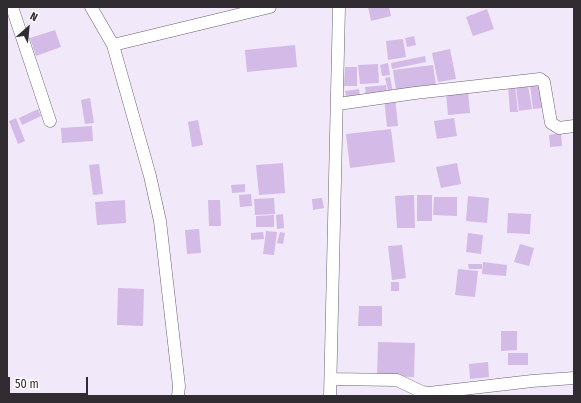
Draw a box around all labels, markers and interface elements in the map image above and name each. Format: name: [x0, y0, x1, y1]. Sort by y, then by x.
north arrow: [8, 8, 48, 48]
text: N: [28, 10, 40, 24]
scale bar: [10, 369, 90, 395]
text: 50 m: [15, 377, 39, 391]

